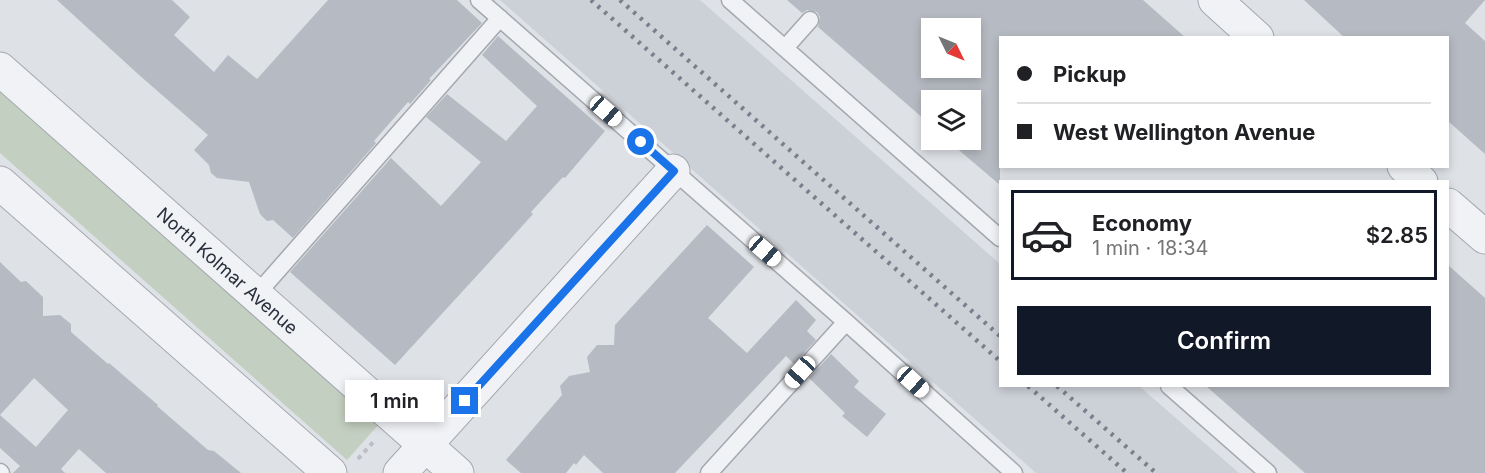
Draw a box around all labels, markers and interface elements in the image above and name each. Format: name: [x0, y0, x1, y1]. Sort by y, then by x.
north arrow: [921, 18, 981, 78]
map controls: [921, 18, 981, 150]
text: Pickup: [1053, 61, 1127, 87]
button: layers: [921, 90, 981, 150]
car: [587, 92, 625, 130]
text: West Wellington Avenue: [1053, 119, 1315, 145]
route start: [627, 128, 654, 155]
street label: North Kolmar Avenue: [153, 203, 302, 338]
icon: car: [1020, 208, 1074, 262]
text: Economy: [1092, 210, 1192, 236]
text: $2.85: [1366, 222, 1428, 248]
car: [746, 232, 784, 270]
text: 1 min · 18:34: [1092, 236, 1209, 260]
button: Confirm: [1017, 306, 1431, 375]
car: [781, 353, 819, 391]
car: [894, 363, 932, 401]
callout: 1 min: [345, 380, 444, 422]
route end: [451, 387, 478, 414]
text: 1 min: [370, 389, 419, 413]

